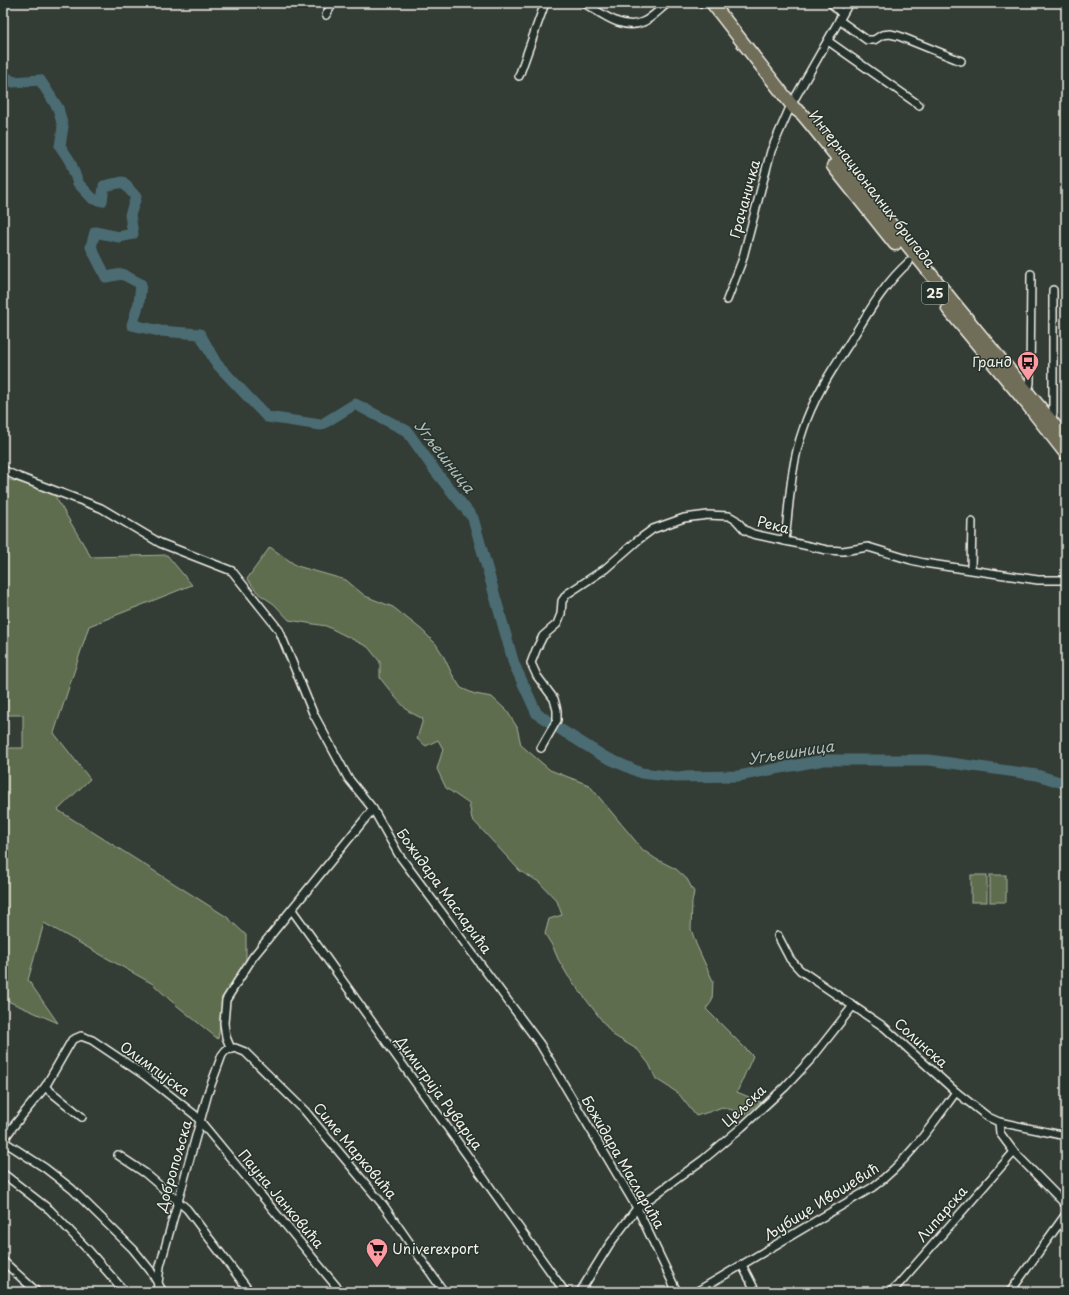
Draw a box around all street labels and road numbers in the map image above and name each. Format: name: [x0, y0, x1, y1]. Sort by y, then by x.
street label: Интернационалних бригада: [804, 106, 941, 272]
street label: Грачаничка: [724, 157, 765, 240]
road number: 25: [922, 282, 948, 304]
street label: Река: [755, 510, 792, 539]
street label: Божидара Масларића: [392, 824, 497, 958]
street label: Солинска: [890, 1013, 953, 1073]
street label: Димитрија Руварца: [390, 1030, 488, 1154]
street label: Олимпијска: [116, 1036, 195, 1101]
street label: Цељска: [717, 1080, 771, 1132]
street label: Божидара Масларића: [577, 1091, 670, 1232]
street label: Симе Марковића: [309, 1098, 402, 1204]
street label: Добропољска: [150, 1117, 197, 1215]
street label: Пауна Јанковића: [234, 1145, 329, 1253]
street label: Љубице Ивошевић: [759, 1158, 882, 1246]
street label: Липарска: [911, 1181, 972, 1246]

